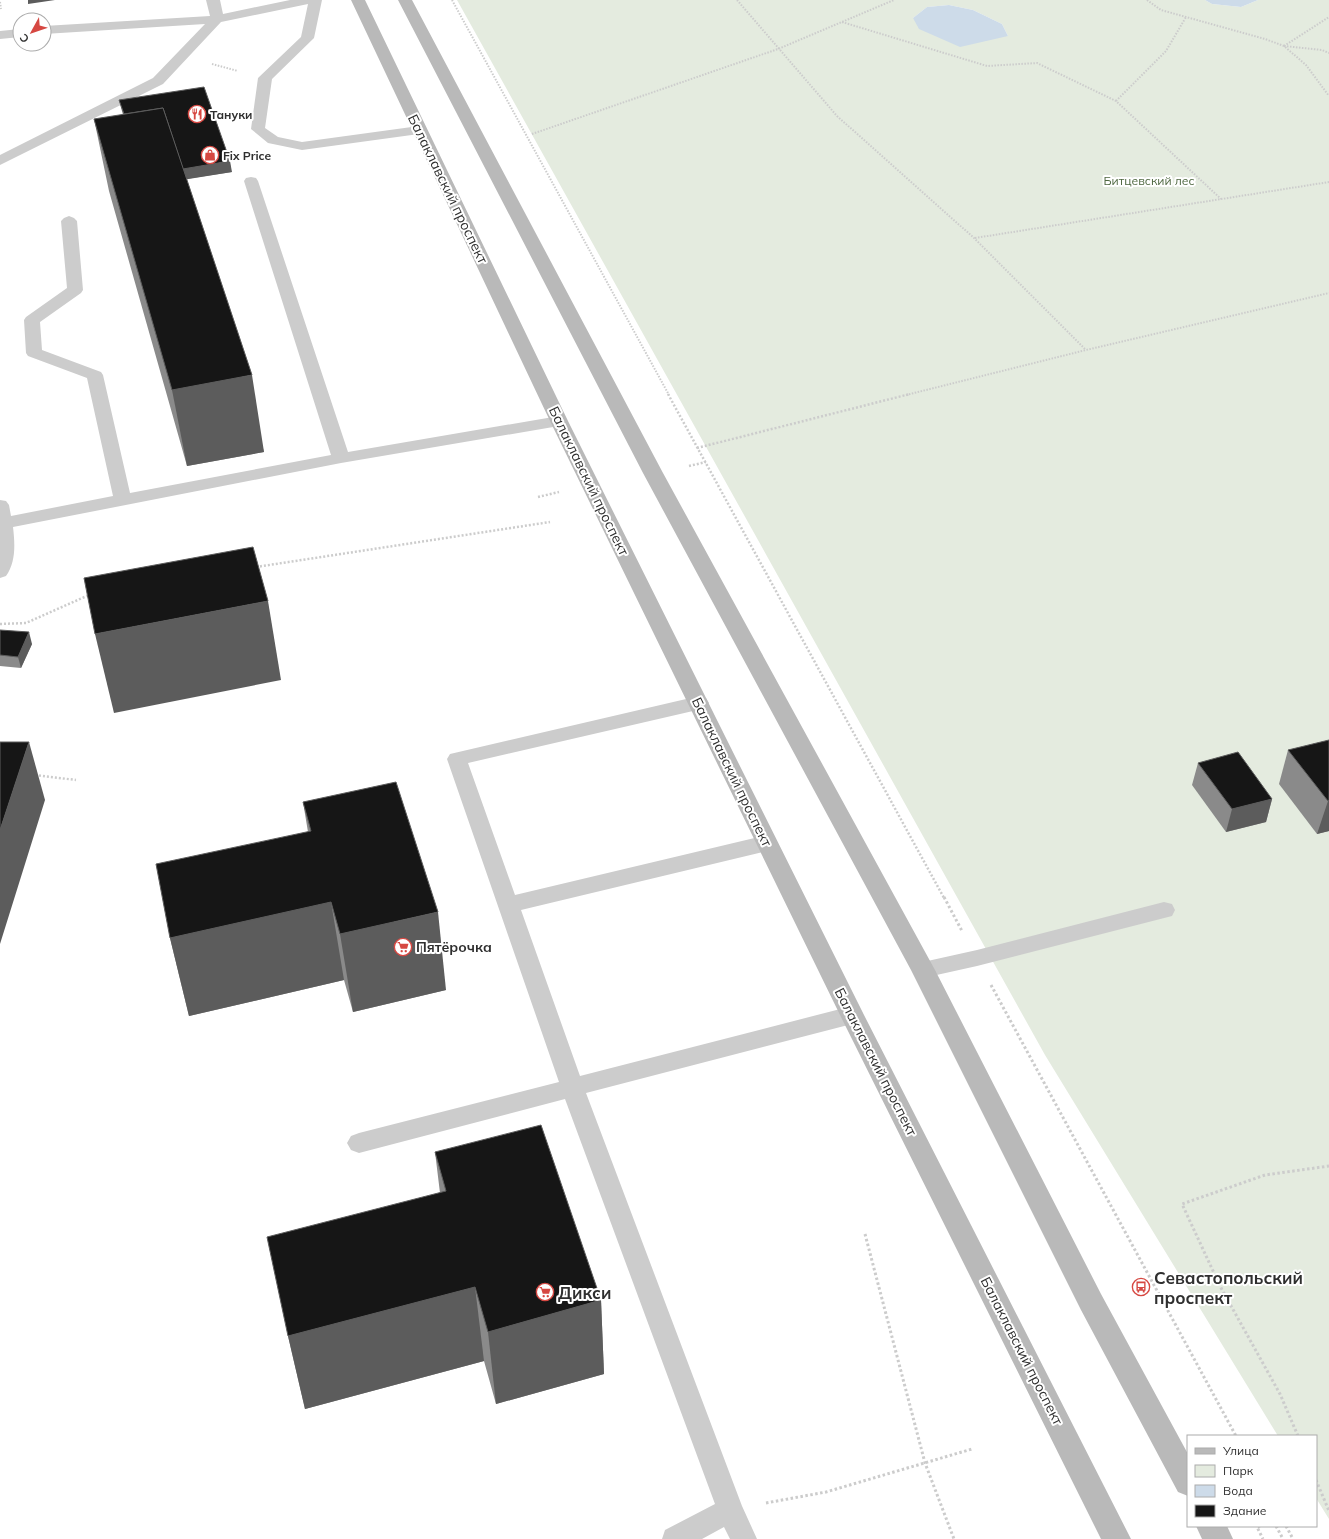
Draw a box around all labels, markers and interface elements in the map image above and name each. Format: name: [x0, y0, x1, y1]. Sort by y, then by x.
north arrow: [12, 12, 52, 52]
text: С: [16, 31, 32, 46]
restaurant icon: Тануки: [187, 104, 207, 124]
place label: Тануки: [210, 107, 252, 122]
street label: Балаклавский проспект: [404, 111, 492, 267]
shop icon: Fix Price: [200, 145, 220, 165]
place label: Fix Price: [223, 148, 272, 163]
park label: Битцевский лес: [1103, 173, 1195, 188]
street label: Балаклавский проспект: [545, 403, 633, 559]
street label: Балаклавский проспект: [688, 694, 776, 850]
supermarket icon: Пятёрочка: [393, 937, 413, 957]
place label: Пятёрочка: [416, 938, 492, 956]
street label: Балаклавский проспект: [831, 985, 921, 1140]
place label: Севастопольский проспект: [1154, 1267, 1303, 1308]
street label: Балаклавский проспект: [977, 1274, 1067, 1429]
bus stop icon: Севастопольский проспект: [1131, 1277, 1151, 1297]
supermarket icon: Дикси: [535, 1282, 555, 1302]
place label: Дикси: [558, 1282, 611, 1303]
legend: [1187, 1435, 1317, 1527]
text: Улица: [1222, 1443, 1259, 1458]
text: Парк: [1223, 1463, 1254, 1478]
text: Вода: [1223, 1483, 1253, 1498]
text: Здание: [1223, 1503, 1267, 1518]

